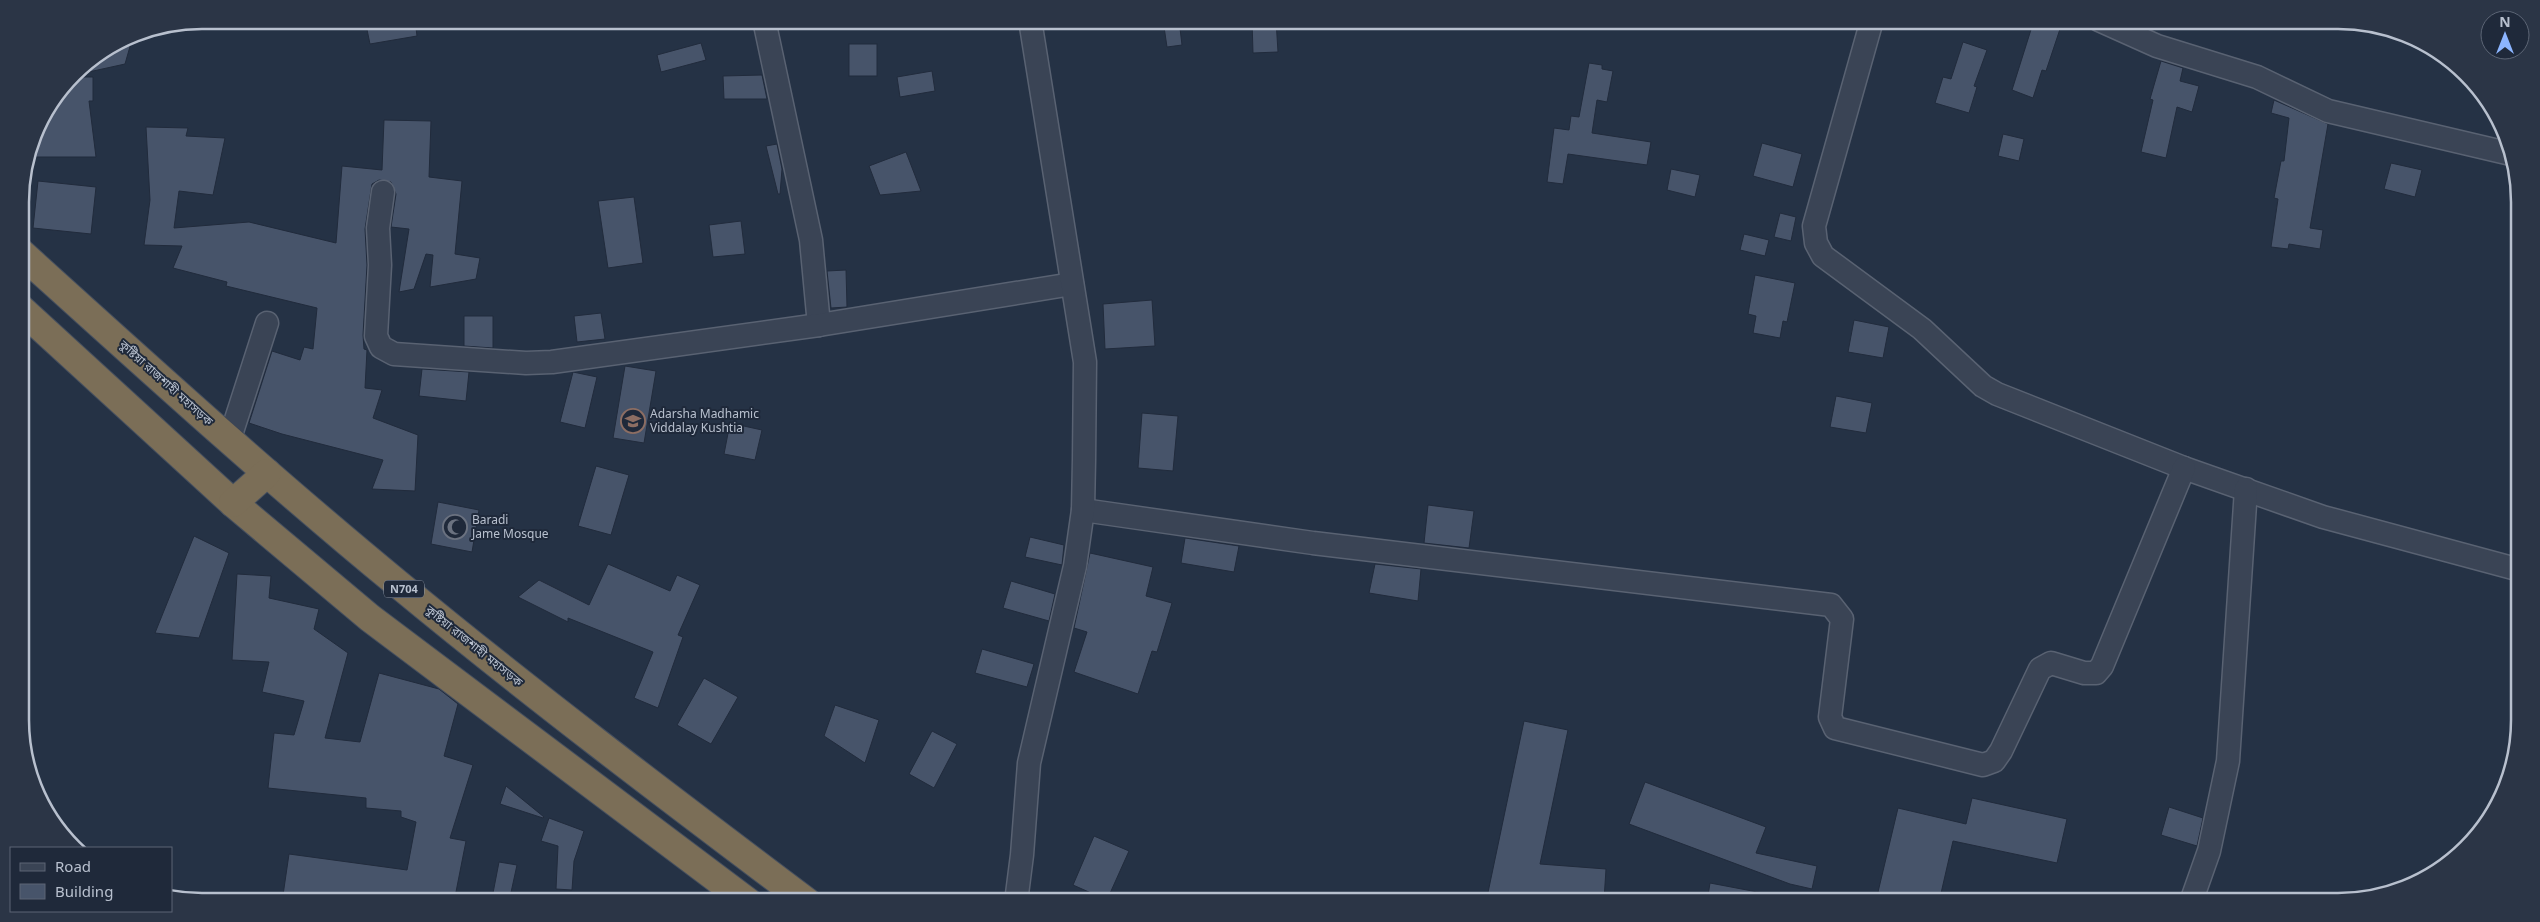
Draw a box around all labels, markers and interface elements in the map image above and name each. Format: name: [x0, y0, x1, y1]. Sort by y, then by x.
north arrow: [2480, 10, 2530, 60]
text: N: [2499, 12, 2511, 31]
street label: কুষ্টিয়া রাজশাহী মহাসড়ক: [115, 335, 217, 429]
place label: Adarsha Madhamic Viddalay Kushtia: [650, 405, 759, 436]
school or university icon: Adarsha Madhamic Viddalay Kushtia: [620, 408, 646, 434]
place label: Baradi Jame Mosque: [471, 511, 549, 542]
mosque icon: Baradi Jame Mosque: [442, 514, 468, 540]
road number: N704: [384, 580, 424, 598]
street label: কুষ্টিয়া রাজশাহী মহাসড়ক: [421, 600, 527, 690]
legend: [10, 847, 172, 912]
text: Road: [55, 856, 91, 876]
text: Building: [55, 881, 113, 901]

